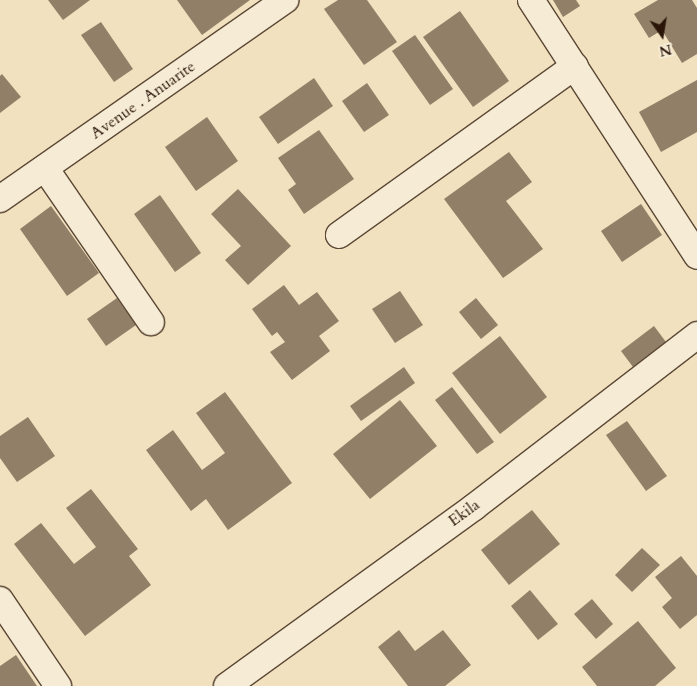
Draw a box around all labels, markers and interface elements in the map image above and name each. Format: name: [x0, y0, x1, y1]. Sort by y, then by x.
north arrow: [637, 10, 687, 60]
text: N: [657, 39, 674, 61]
street label: Avenue . Anuarite: [87, 57, 199, 143]
street label: Ekila: [445, 495, 483, 531]

